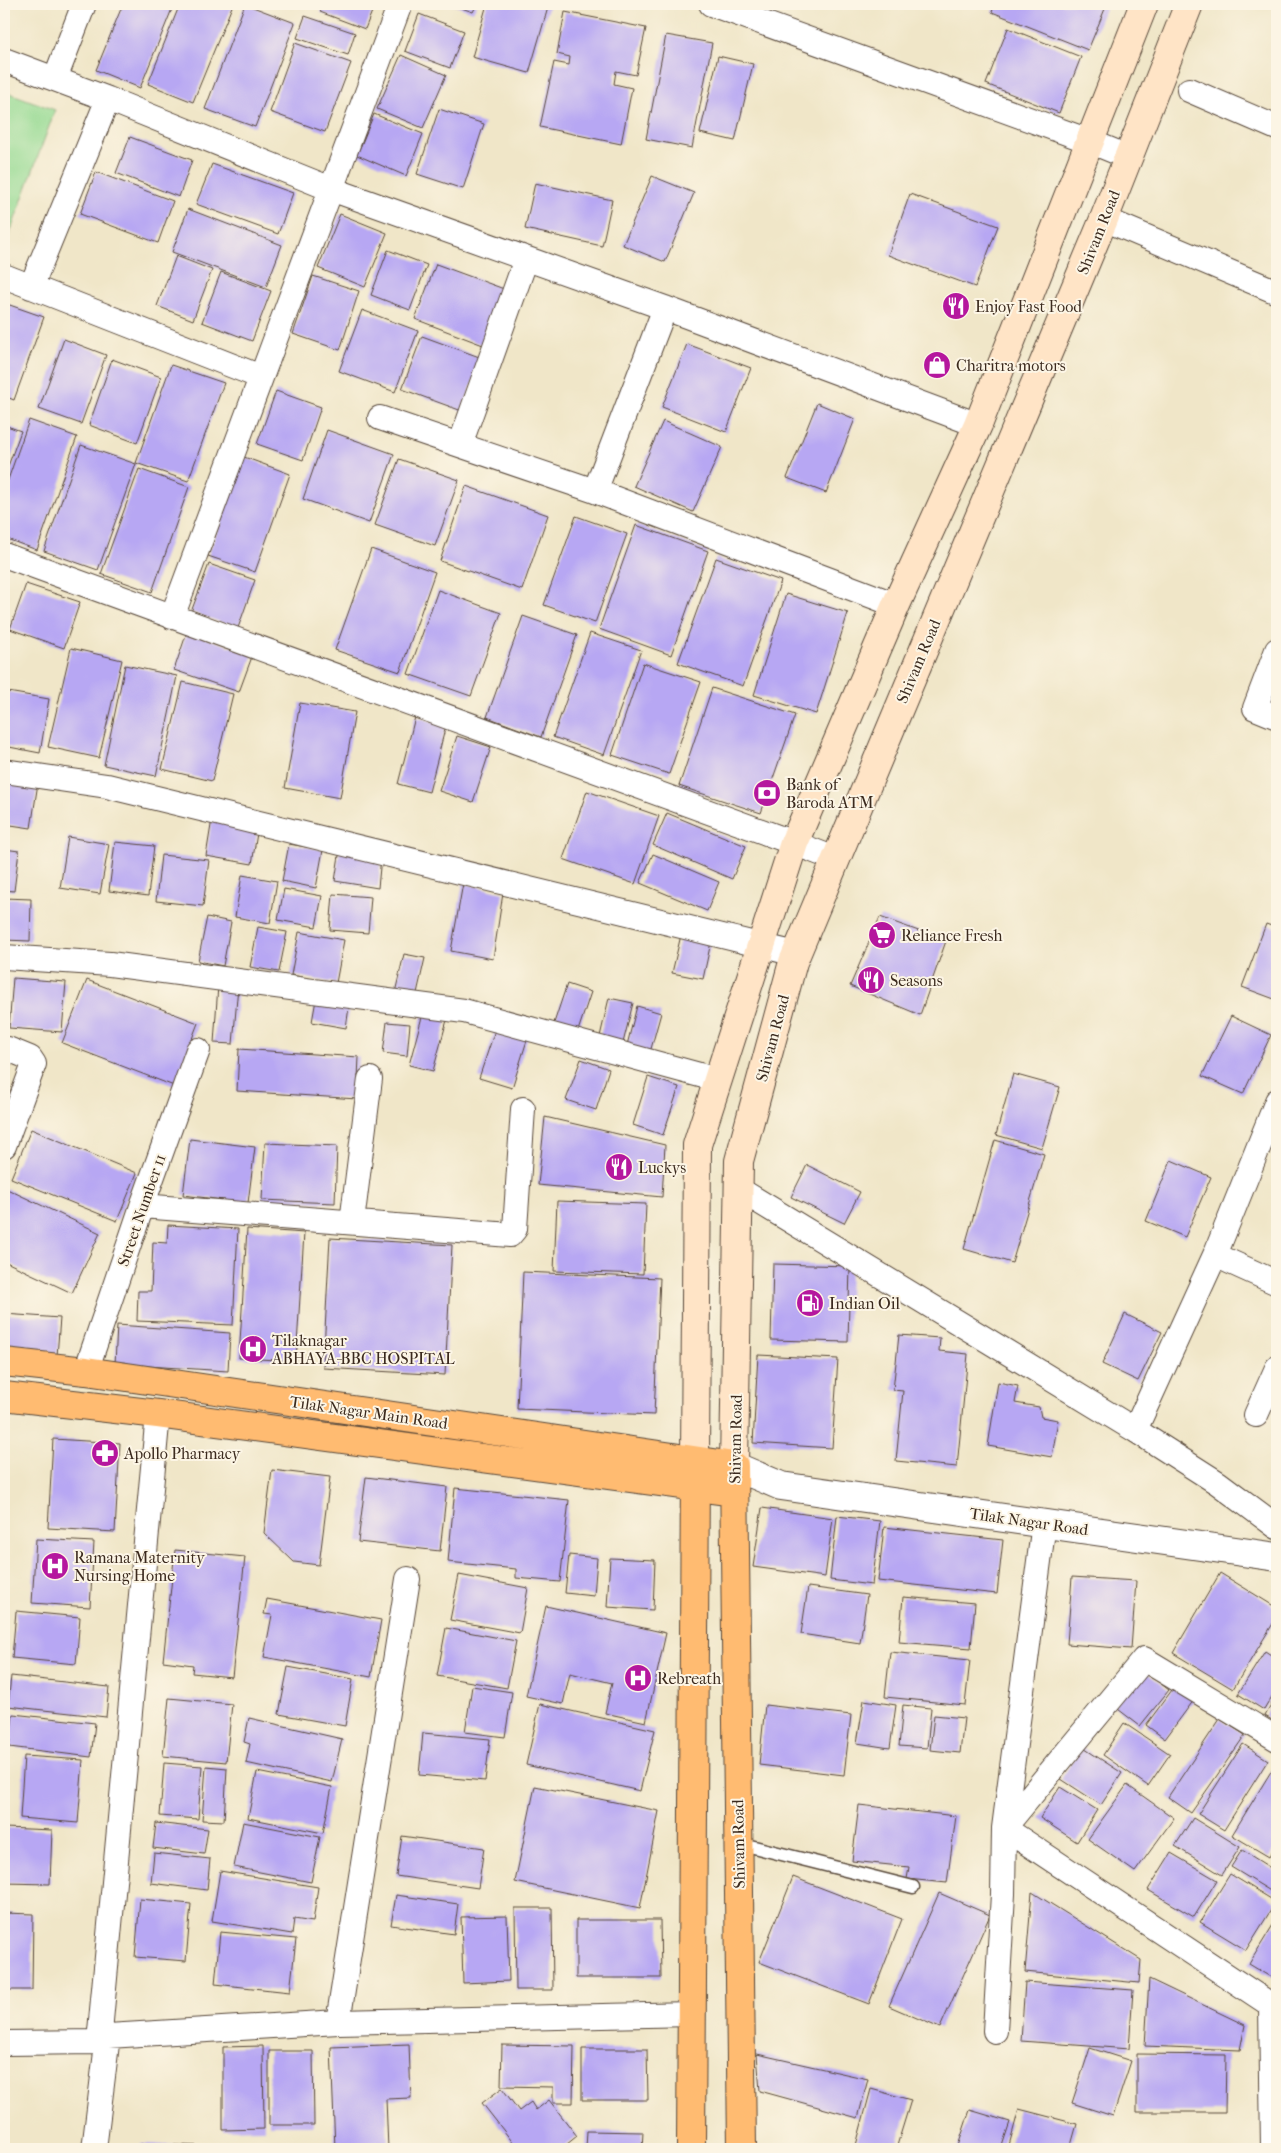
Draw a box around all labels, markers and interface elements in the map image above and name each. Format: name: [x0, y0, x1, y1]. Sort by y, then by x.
street label: Shivam Road: [1073, 187, 1124, 277]
restaurant icon: Enjoy Fast Food: [941, 291, 971, 321]
place label: Enjoy Fast Food: [975, 297, 1082, 316]
shop icon: Charitra motors: [922, 350, 952, 380]
place label: Charitra motors: [956, 356, 1066, 375]
street label: Shivam Road: [892, 616, 945, 706]
place label: Bank of Baroda ATM: [786, 775, 874, 812]
bank icon: Bank of Baroda ATM: [752, 778, 782, 808]
supermarket icon: Reliance Fresh: [867, 920, 897, 950]
place label: Reliance Fresh: [901, 926, 1002, 945]
restaurant icon: Seasons: [856, 965, 886, 995]
place label: Seasons: [890, 971, 943, 990]
street label: Shivam Road: [752, 992, 793, 1084]
street label: Street Number 11: [113, 1151, 170, 1269]
restaurant icon: Luckys: [604, 1152, 634, 1182]
place label: Luckys: [638, 1158, 686, 1177]
fuel station icon: Indian Oil: [795, 1288, 825, 1318]
place label: Indian Oil: [829, 1294, 900, 1313]
place label: Tilaknagar ABHAYA-BBC HOSPITAL: [271, 1331, 455, 1368]
hospital icon: Tilaknagar ABHAYA-BBC HOSPITAL: [238, 1334, 268, 1364]
street label: Tilak Nagar Main Road: [289, 1392, 449, 1433]
street label: Shivam Road: [725, 1394, 746, 1484]
pharmacy icon: Apollo Pharmacy: [90, 1438, 120, 1468]
place label: Apollo Pharmacy: [123, 1444, 241, 1463]
street label: Tilak Nagar Road: [968, 1504, 1090, 1539]
place label: Ramana Maternity Nursing Home: [74, 1548, 205, 1585]
hospital icon: Ramana Maternity Nursing Home: [40, 1551, 70, 1581]
hospital icon: Rebreath: [623, 1663, 653, 1693]
place label: Rebreath: [657, 1669, 721, 1688]
street label: Shivam Road: [728, 1799, 749, 1889]

